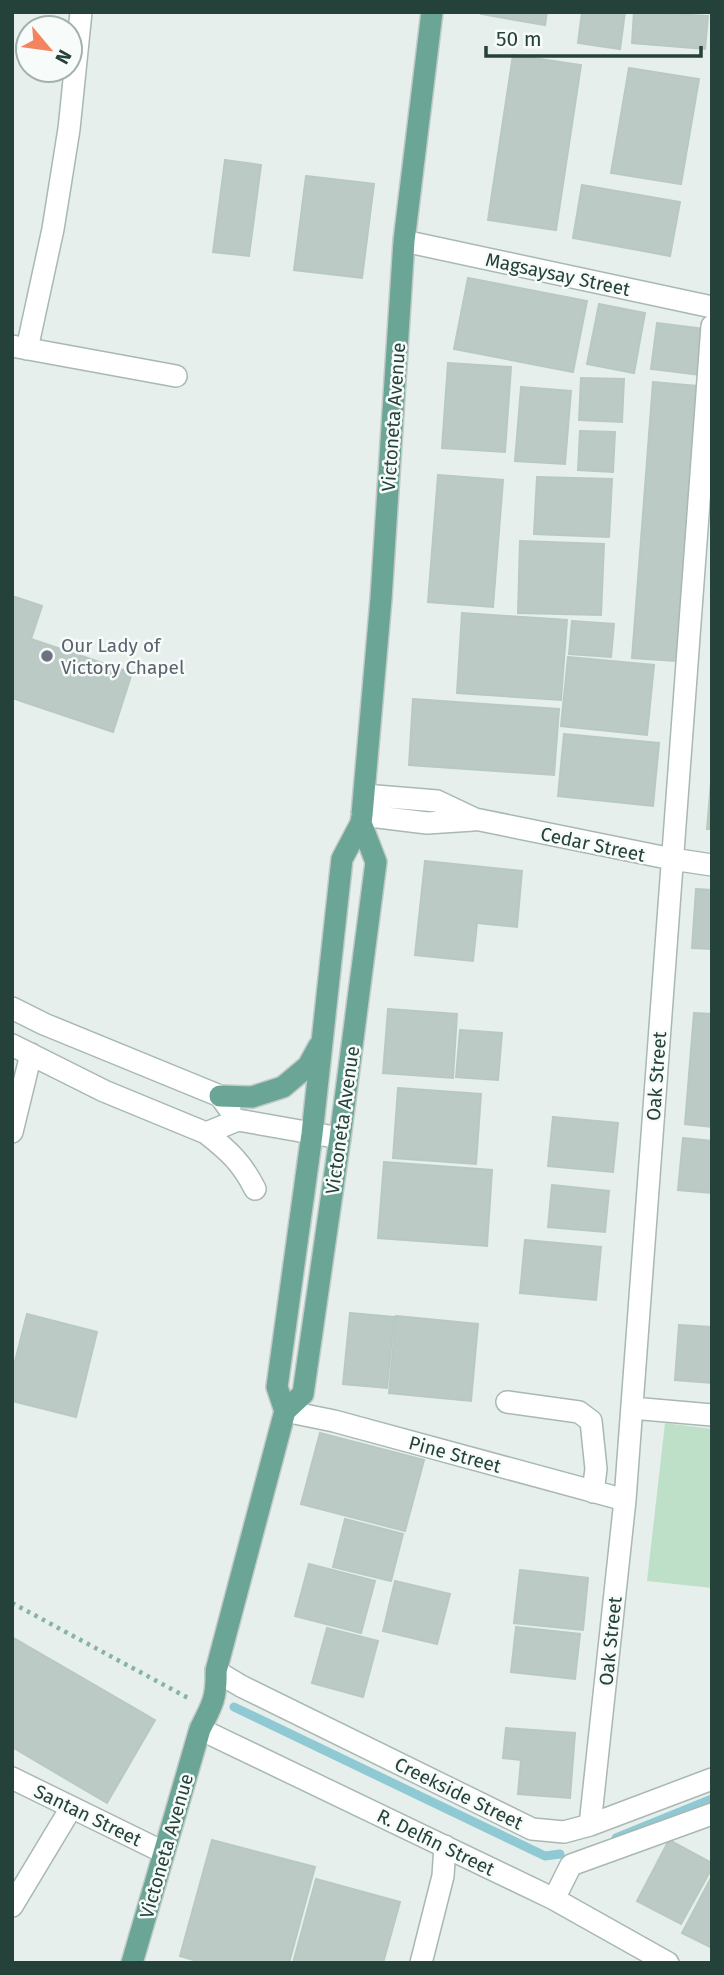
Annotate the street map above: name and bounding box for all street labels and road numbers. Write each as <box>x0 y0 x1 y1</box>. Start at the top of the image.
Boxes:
street label: Magsaysay Street <box>483 248 632 301</box>
street label: Victoneta Avenue <box>377 342 410 492</box>
street label: Cedar Street <box>539 822 647 867</box>
street label: Oak Street <box>642 1030 671 1122</box>
street label: Victoneta Avenue <box>321 1045 364 1196</box>
street label: Pine Street <box>406 1431 504 1478</box>
street label: Oak Street <box>594 1595 627 1687</box>
street label: Creekside Street <box>391 1752 527 1835</box>
street label: Victoneta Avenue <box>135 1771 198 1921</box>
street label: Santan Street <box>30 1780 145 1851</box>
street label: R. Delfin Street <box>373 1804 498 1881</box>

